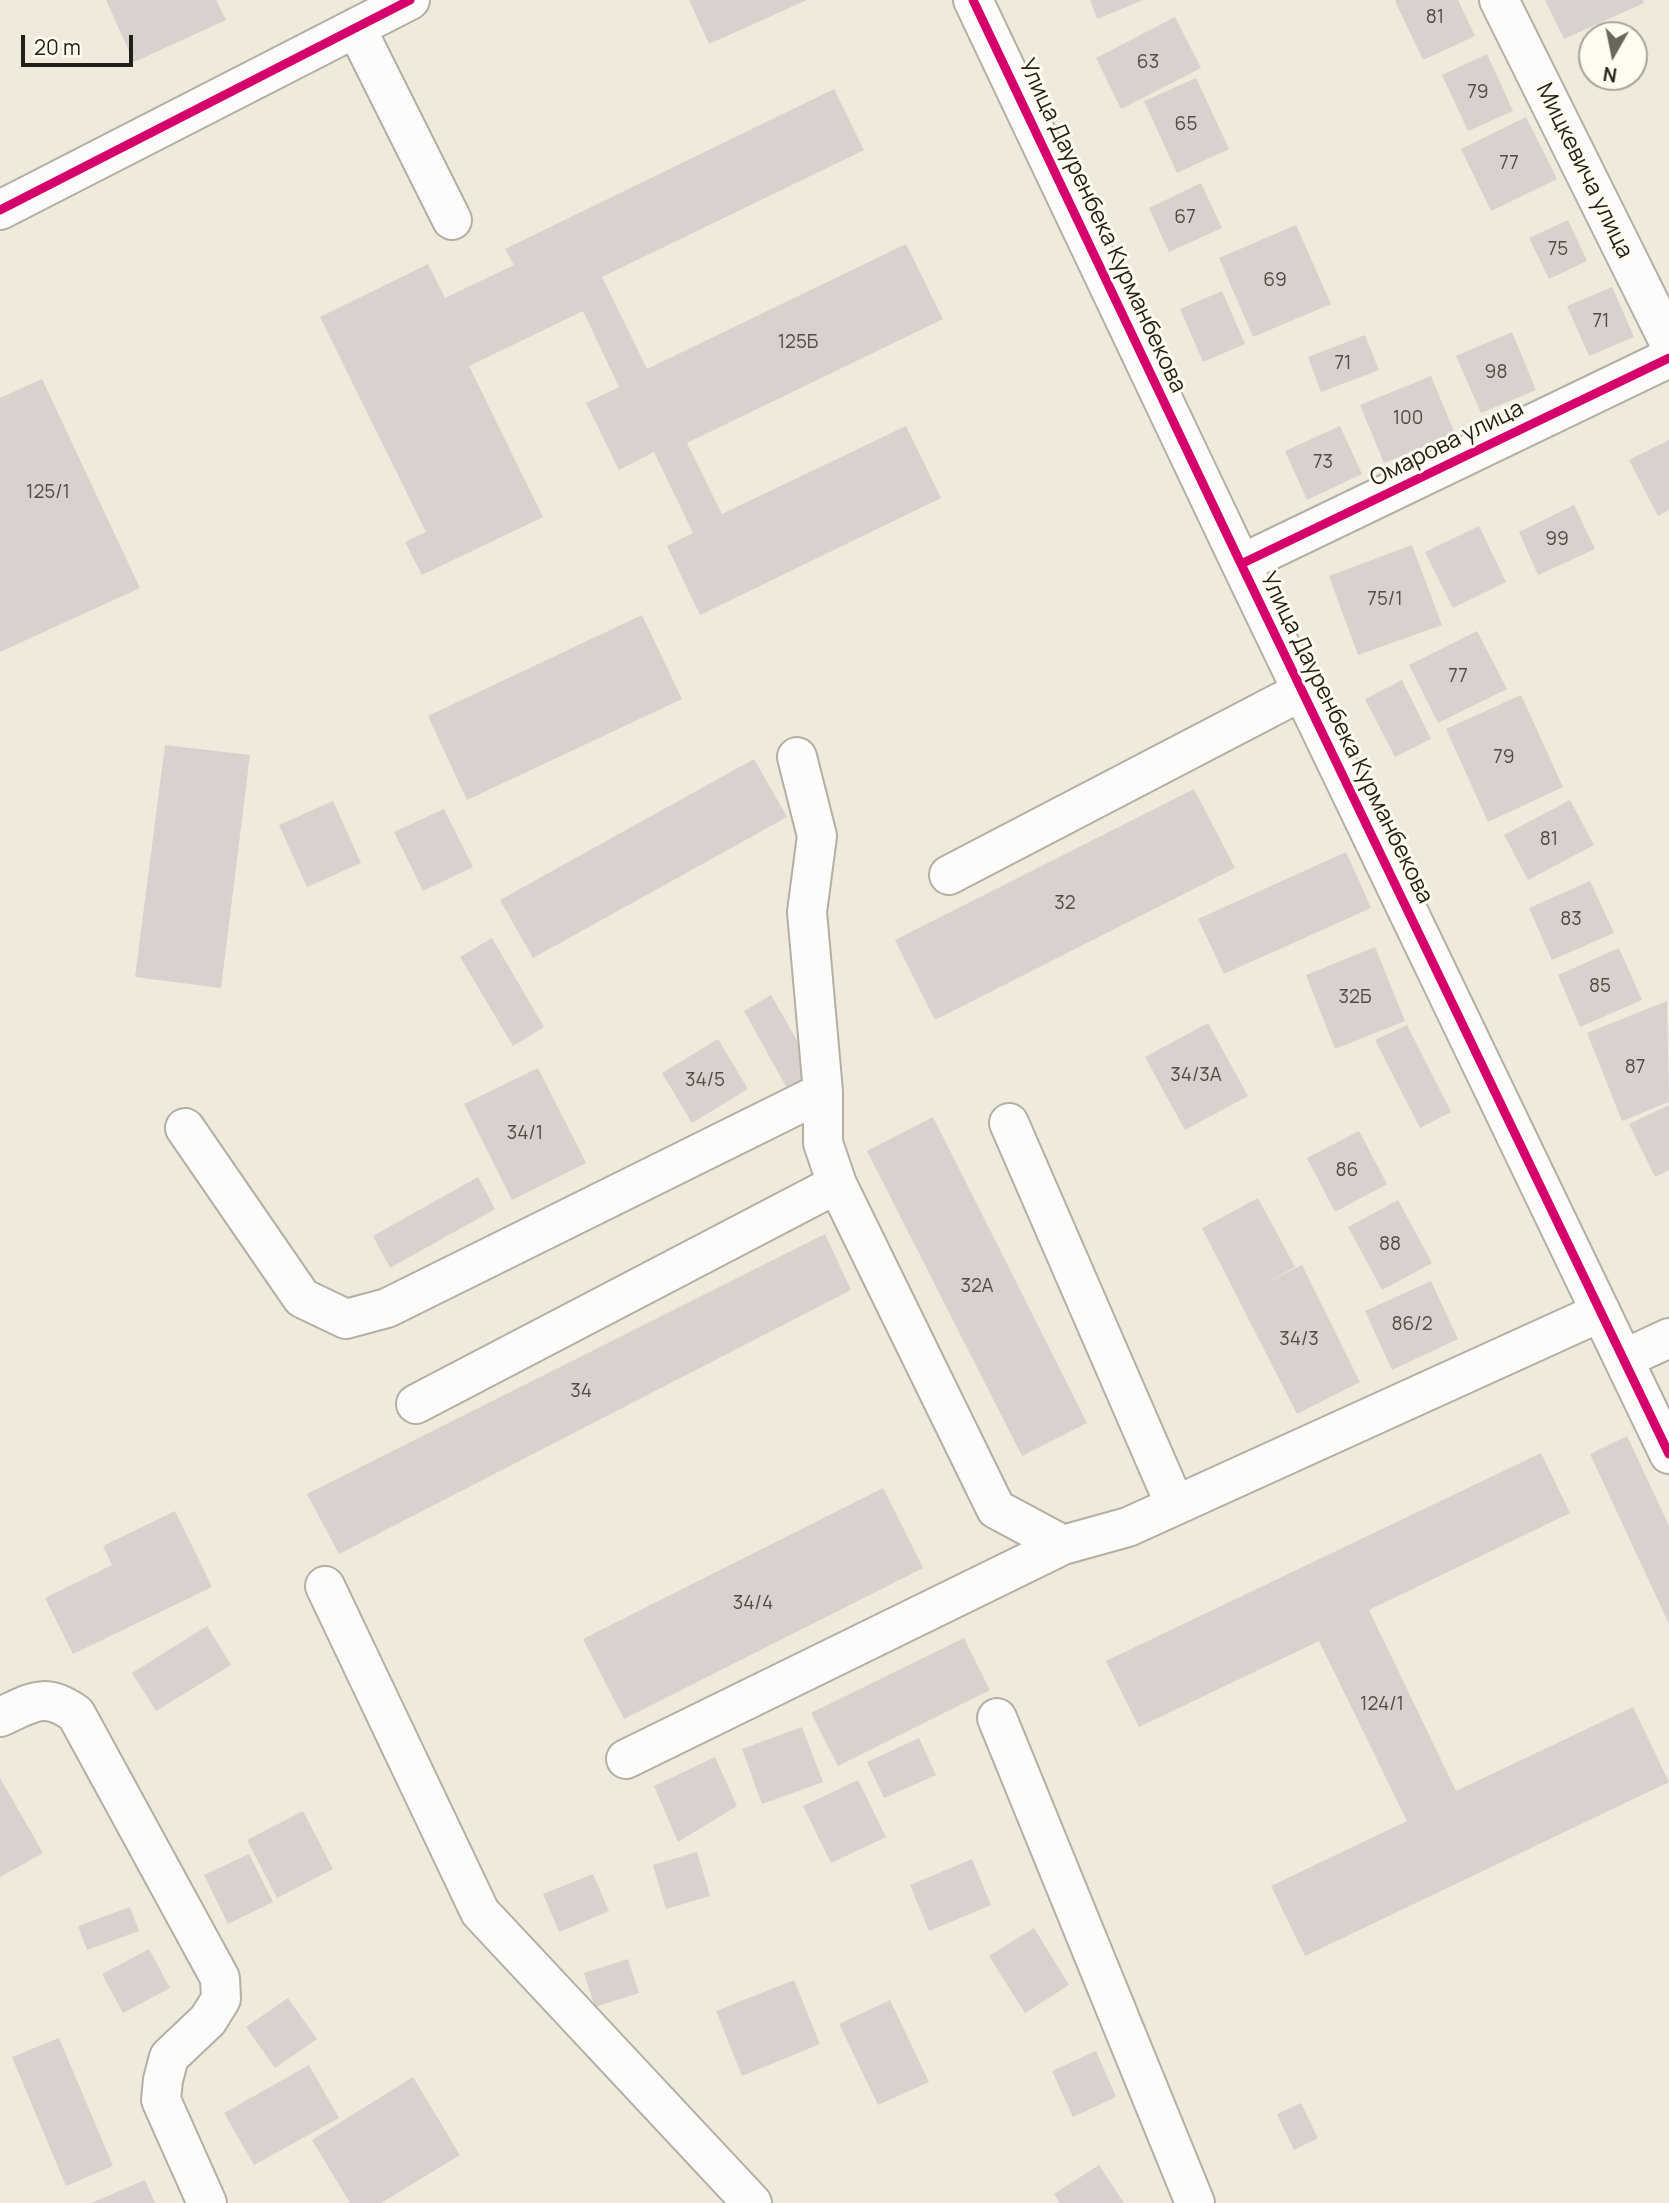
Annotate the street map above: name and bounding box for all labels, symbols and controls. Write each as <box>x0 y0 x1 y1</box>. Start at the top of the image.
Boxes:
house number: 81 <box>1426 7 1444 29</box>
scale bar <box>24 21 136 65</box>
north arrow <box>1578 21 1648 91</box>
text: 20 m <box>34 33 81 61</box>
house number: 63 <box>1137 52 1159 74</box>
street label: Улица Дауренбека Курманбекова <box>1012 55 1192 397</box>
text: N <box>1601 61 1619 89</box>
street label: Мицкевича улица <box>1530 79 1638 263</box>
house number: 79 <box>1467 82 1489 104</box>
house number: 65 <box>1175 114 1197 136</box>
house number: 77 <box>1499 153 1519 175</box>
house number: 67 <box>1174 207 1196 229</box>
house number: 75 <box>1548 239 1568 261</box>
house number: 69 <box>1263 270 1287 292</box>
house number: 71 <box>1593 311 1609 333</box>
house number: 125Б <box>778 332 818 354</box>
house number: 71 <box>1335 353 1351 375</box>
house number: 98 <box>1485 362 1507 384</box>
street label: Омарова улица <box>1366 395 1528 493</box>
house number: 100 <box>1393 408 1423 430</box>
house number: 73 <box>1313 452 1333 474</box>
house number: 125/1 <box>26 482 70 504</box>
house number: 99 <box>1545 529 1569 551</box>
street label: Улица Дауренбека Курманбекова <box>1254 568 1438 908</box>
house number: 75/1 <box>1367 589 1403 611</box>
house number: 77 <box>1448 666 1468 688</box>
house number: 79 <box>1493 747 1515 769</box>
house number: 81 <box>1540 829 1558 851</box>
house number: 32 <box>1054 893 1076 915</box>
house number: 83 <box>1560 909 1582 931</box>
house number: 85 <box>1589 976 1611 998</box>
house number: 32Б <box>1339 987 1371 1009</box>
house number: 87 <box>1625 1057 1645 1079</box>
house number: 34/3А <box>1170 1065 1222 1087</box>
house number: 34/5 <box>685 1070 725 1092</box>
house number: 34/1 <box>507 1123 543 1145</box>
house number: 86 <box>1336 1160 1358 1182</box>
house number: 88 <box>1379 1234 1401 1256</box>
house number: 32А <box>961 1276 993 1298</box>
house number: 86/2 <box>1391 1314 1433 1336</box>
house number: 34/3 <box>1279 1329 1319 1351</box>
house number: 34 <box>570 1381 592 1403</box>
house number: 34/4 <box>733 1593 773 1615</box>
house number: 124/1 <box>1360 1694 1404 1716</box>

